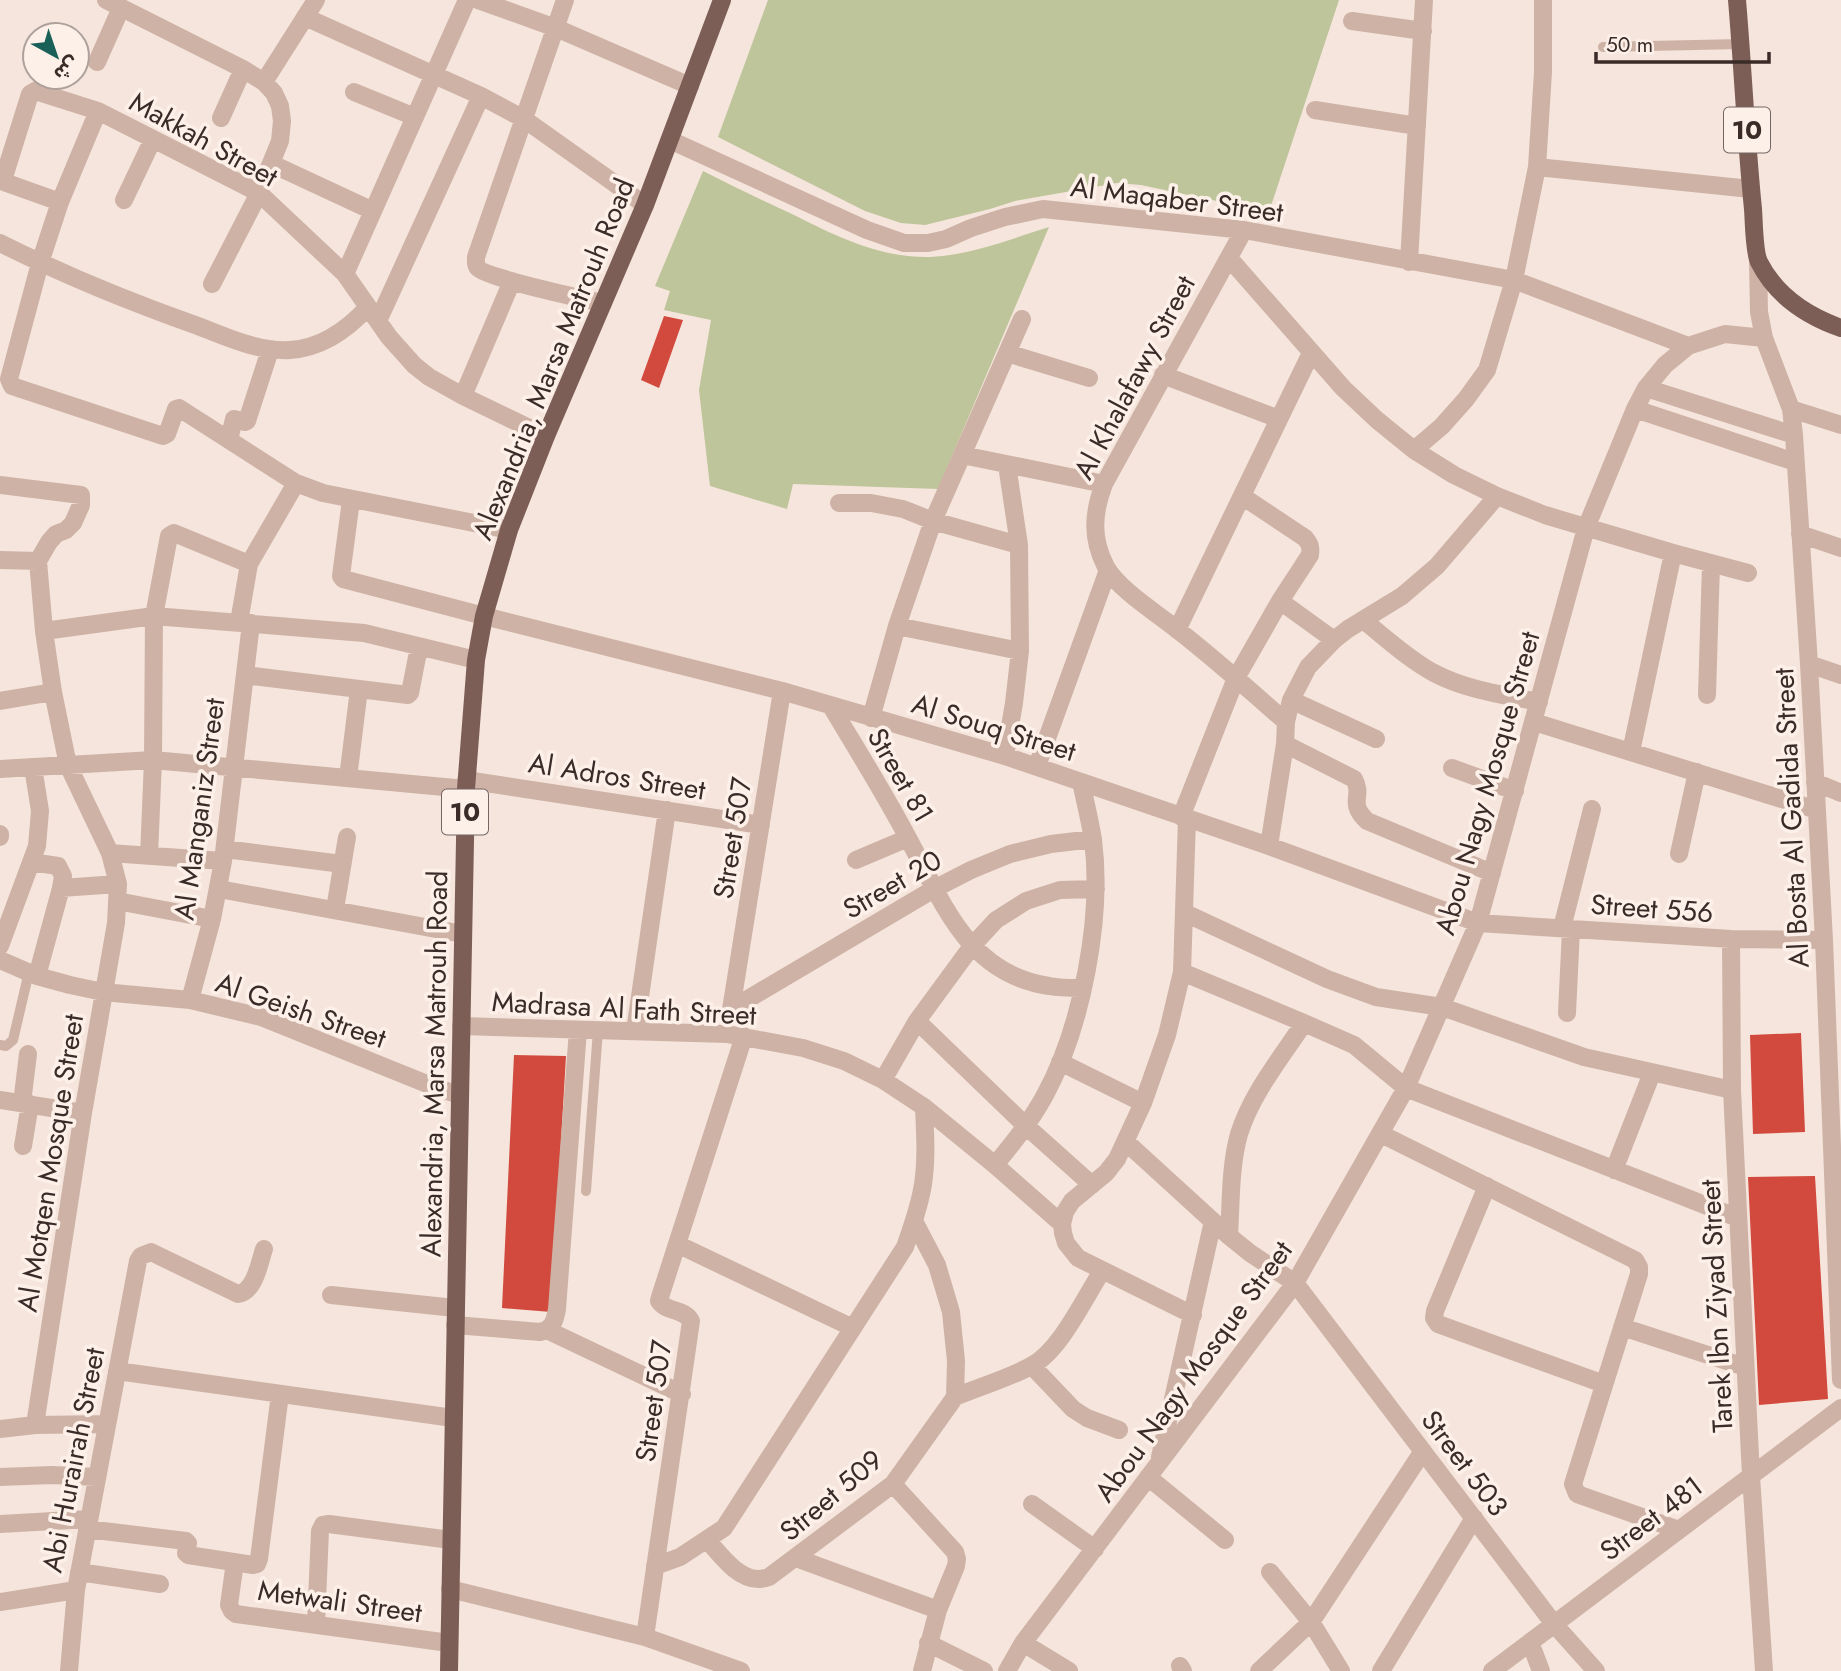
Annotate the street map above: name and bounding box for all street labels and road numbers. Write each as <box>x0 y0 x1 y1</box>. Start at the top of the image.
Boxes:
street label: Makkah Street <box>122 82 286 197</box>
road number: 10 <box>1724 108 1770 153</box>
street label: Al Maqaber Street <box>1068 166 1286 233</box>
street label: Alexandria, Marsa Matrouh Road <box>462 172 645 546</box>
street label: Al Khalafawy Street <box>1063 268 1206 487</box>
street label: Abou Nagy Mosque Street <box>1424 626 1551 940</box>
street label: Al Bosta Al Gadida Street <box>1763 667 1820 969</box>
street label: Al Souq Street <box>907 683 1081 772</box>
street label: Al Manganiz Street <box>164 695 235 923</box>
street label: Street 81 <box>857 720 944 830</box>
street label: Al Adros Street <box>525 742 709 811</box>
street label: Street 507 <box>703 774 762 902</box>
road number: 10 <box>442 790 488 834</box>
street label: Street 20 <box>835 840 949 929</box>
street label: Alexandria, Marsa Matrouh Road <box>411 870 458 1258</box>
street label: Street 556 <box>1589 884 1715 933</box>
street label: Al Geish Street <box>210 962 392 1059</box>
street label: Madrasa Al Fath Street <box>491 981 758 1036</box>
street label: Al Motqen Mosque Street <box>7 1011 94 1315</box>
street label: Tarek Ibn Ziyad Street <box>1689 1178 1744 1434</box>
street label: Abou Nagy Mosque Street <box>1084 1232 1302 1510</box>
street label: Street 507 <box>625 1337 682 1465</box>
street label: Abi Hurairah Street <box>32 1344 115 1576</box>
street label: Street 503 <box>1411 1402 1518 1525</box>
street label: Street 509 <box>771 1440 892 1551</box>
street label: Street 481 <box>1591 1466 1711 1571</box>
street label: Metwali Street <box>255 1570 425 1633</box>

